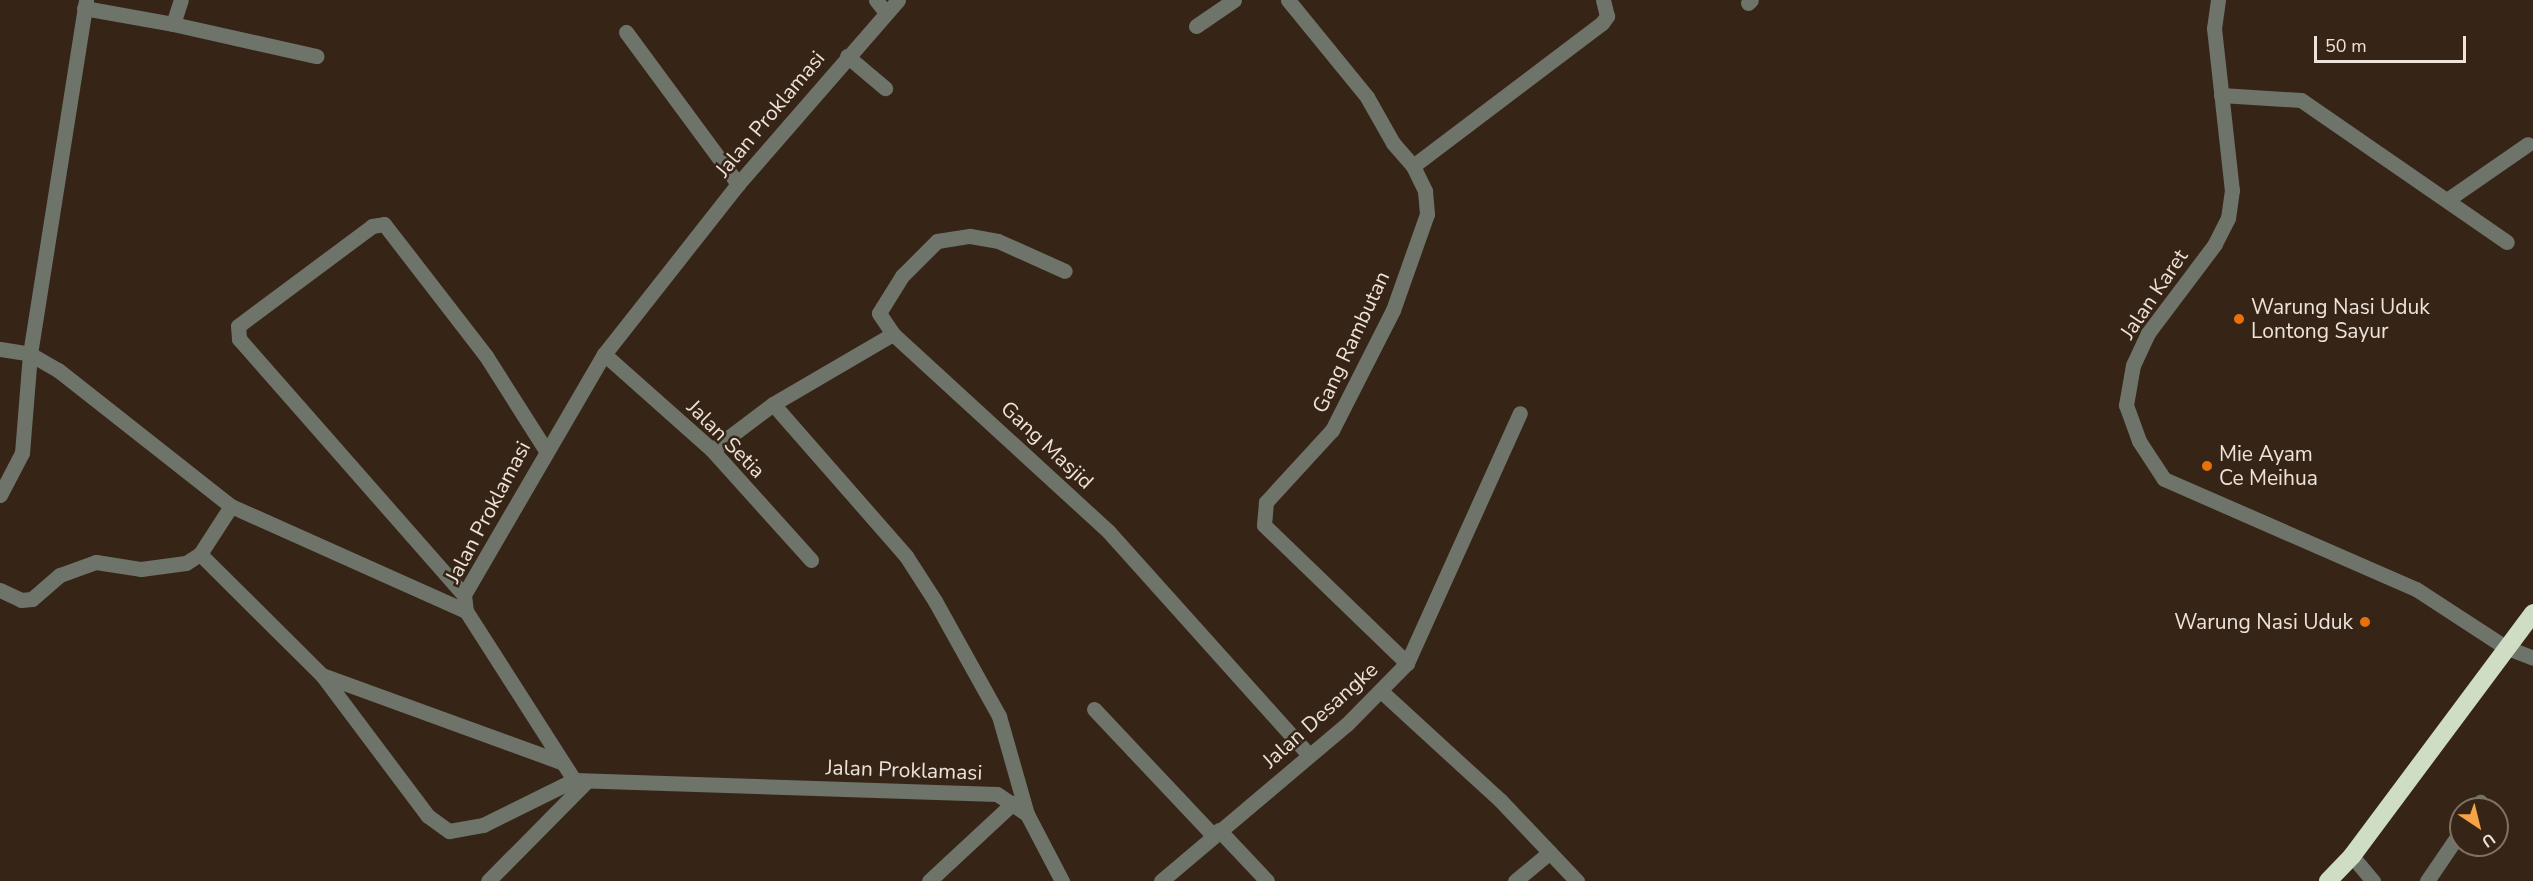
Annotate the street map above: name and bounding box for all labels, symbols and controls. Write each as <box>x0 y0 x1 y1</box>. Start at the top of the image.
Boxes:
scale bar <box>2317 24 2468 62</box>
text: 50 m <box>2325 34 2367 58</box>
street label: Jalan Proklamasi <box>710 46 830 182</box>
street label: Jalan Karet <box>2115 244 2193 344</box>
street label: Gang Rambutan <box>1307 267 1395 417</box>
place label: Warung Nasi Uduk Lontong Sayur <box>2251 294 2430 344</box>
marker: Warung Nasi Uduk Lontong Sayur <box>2232 312 2246 326</box>
street label: Jalan Setia <box>682 395 770 483</box>
street label: Gang Masjid <box>996 396 1098 494</box>
street label: Jalan Proklamasi <box>440 437 536 587</box>
place label: Mie Ayam Ce Meihua <box>2219 441 2318 491</box>
marker: Mie Ayam Ce Meihua <box>2200 459 2214 473</box>
place label: Warung Nasi Uduk <box>2174 609 2353 635</box>
marker: Warung Nasi Uduk <box>2358 615 2372 629</box>
street label: Jalan Desangke <box>1257 657 1383 773</box>
street label: Jalan Proklamasi <box>825 755 983 785</box>
north arrow <box>2449 797 2509 857</box>
text: U <box>2477 828 2499 853</box>

